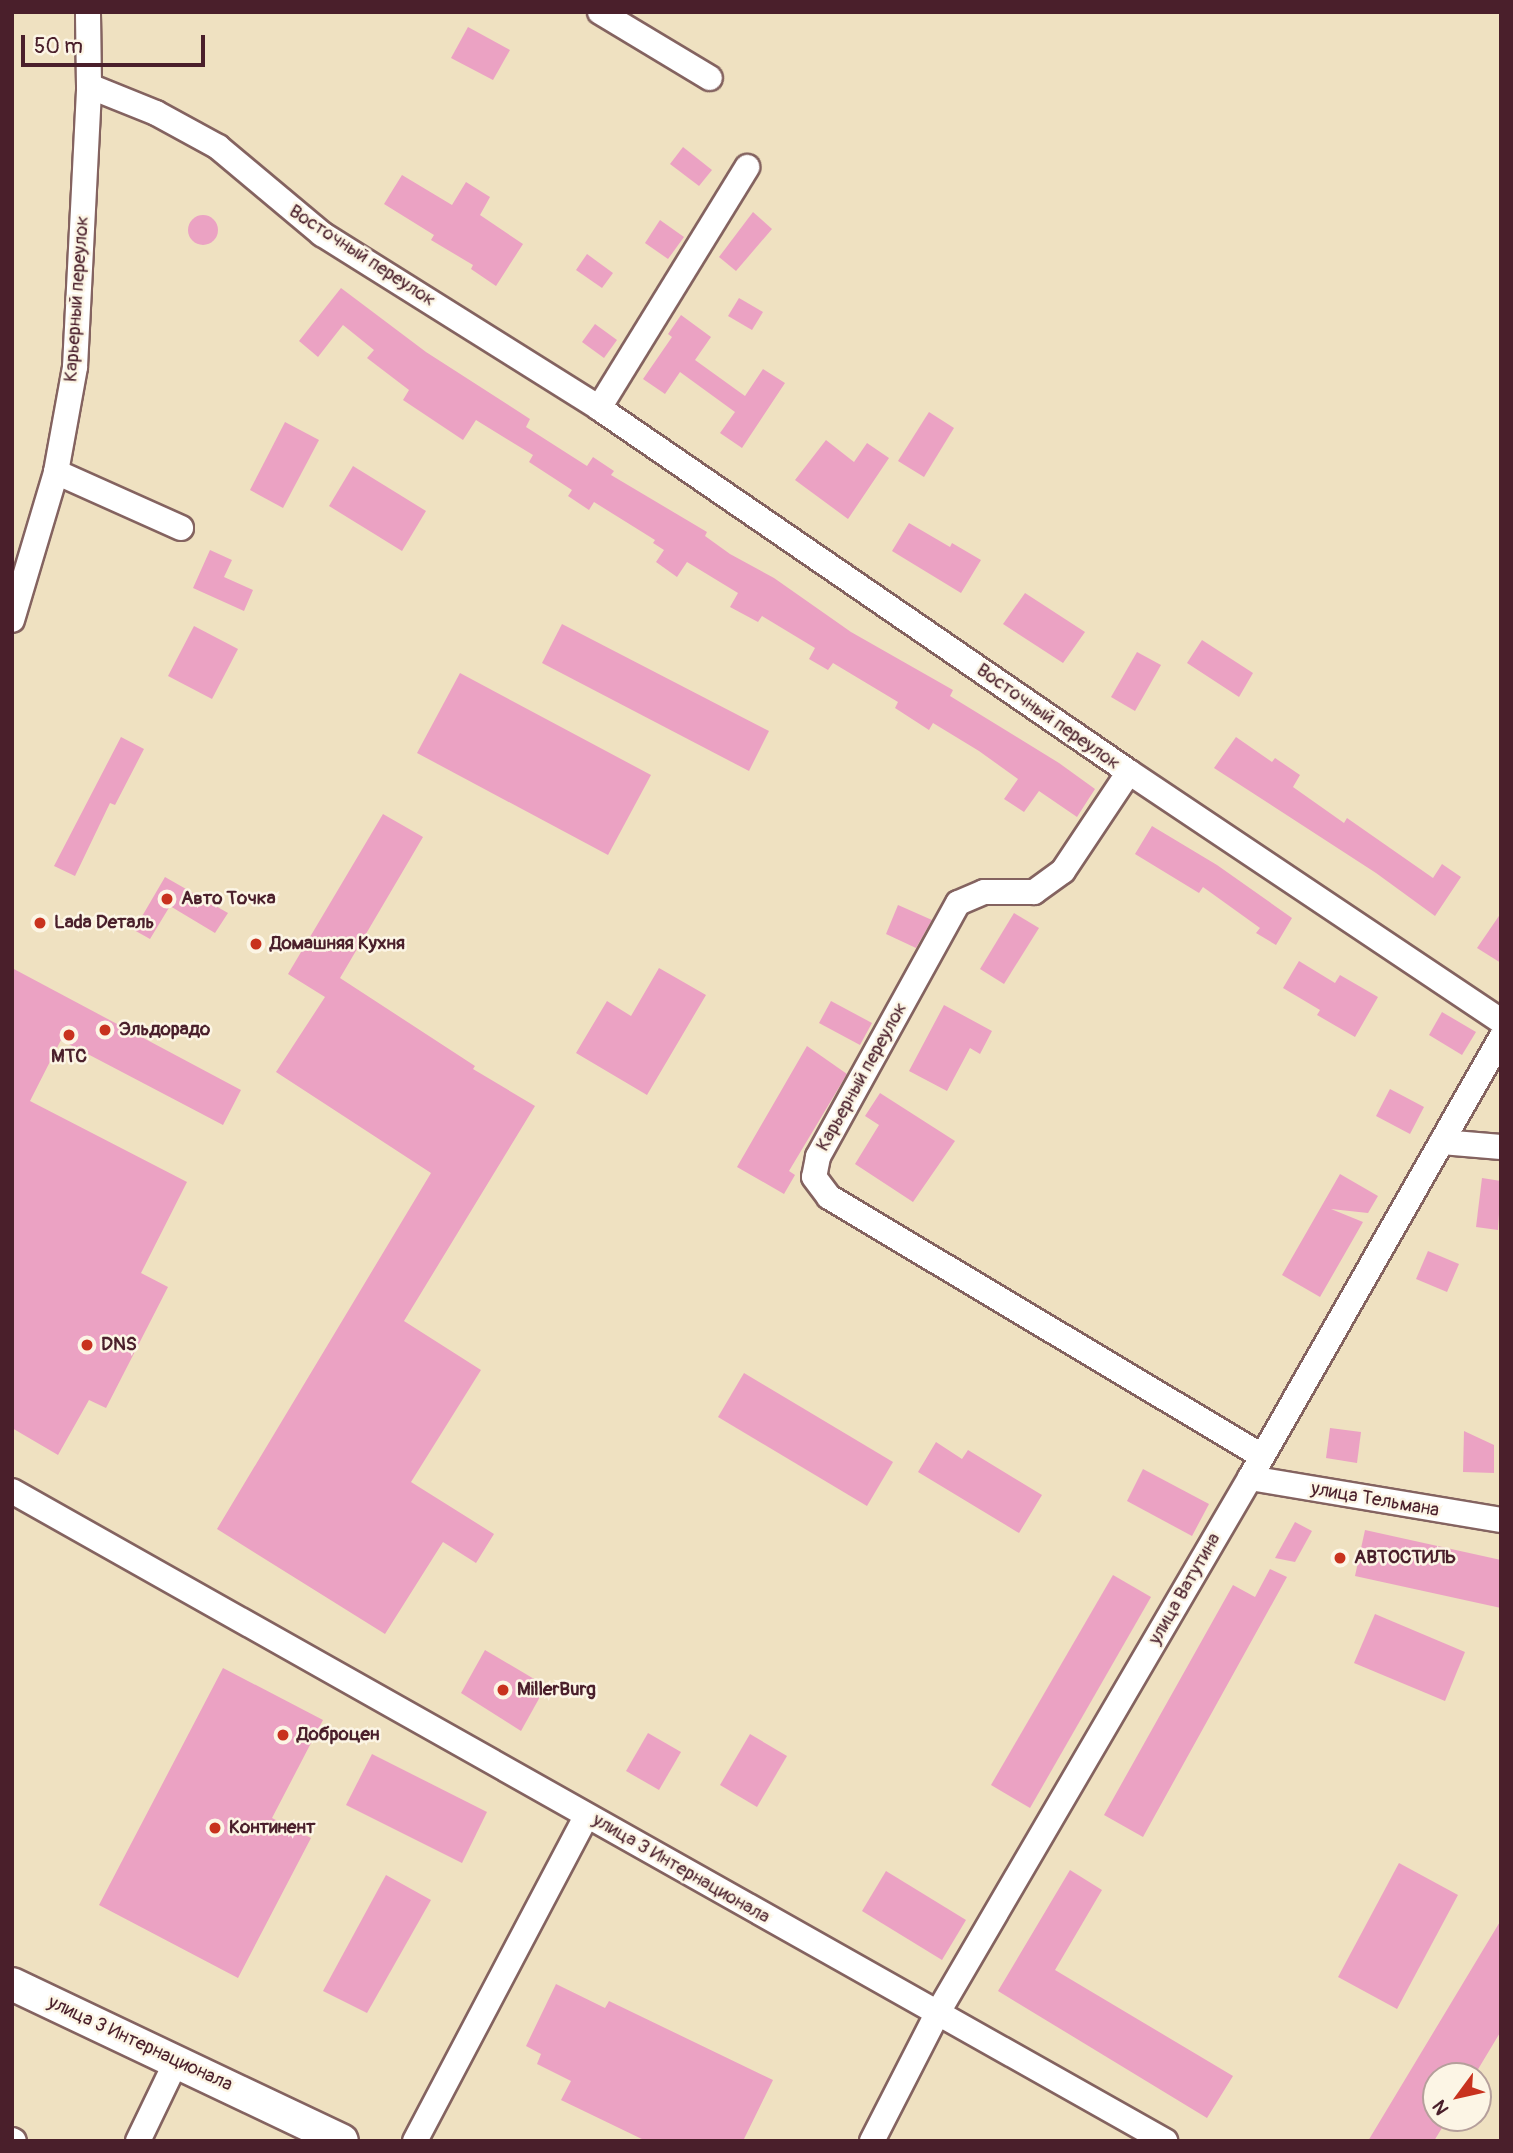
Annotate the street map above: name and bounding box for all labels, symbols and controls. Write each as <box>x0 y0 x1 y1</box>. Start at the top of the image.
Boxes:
scale bar <box>24 21 208 65</box>
text: 50 m <box>34 33 83 60</box>
street label: Восточный переулок <box>285 200 439 312</box>
street label: Карьерный переулок <box>60 215 94 383</box>
street label: Восточный переулок <box>972 659 1124 775</box>
place label: Авто Точка <box>181 888 276 910</box>
marker: Авто Точка <box>159 891 175 907</box>
place label: Lada Dеталь <box>54 912 154 934</box>
marker: Lada Dеталь <box>32 915 48 931</box>
place label: Домашняя Кухня <box>270 933 405 955</box>
marker: Домашняя Кухня <box>248 936 264 952</box>
street label: Карьерный переулок <box>812 999 912 1155</box>
place label: Эльдорадо <box>119 1019 210 1041</box>
marker: Эльдорадо <box>97 1022 113 1038</box>
marker: МТС <box>61 1027 77 1043</box>
place label: МТС <box>51 1046 87 1068</box>
place label: DNS <box>101 1334 137 1356</box>
marker: DNS <box>79 1337 95 1353</box>
street label: улица Тельмана <box>1309 1478 1441 1522</box>
street label: улица Ватутина <box>1144 1529 1226 1649</box>
place label: АВТОСТИЛЬ <box>1354 1547 1456 1569</box>
marker: АВТОСТИЛЬ <box>1332 1550 1348 1566</box>
place label: MillerBurg <box>517 1679 596 1701</box>
marker: MillerBurg <box>495 1682 511 1698</box>
place label: Доброцен <box>297 1724 379 1746</box>
marker: Доброцен <box>275 1727 291 1743</box>
street label: улица 3 Интернационала <box>588 1809 774 1929</box>
place label: Континент <box>229 1817 315 1839</box>
marker: Континент <box>207 1820 223 1836</box>
street label: улица 3 Интернационала <box>44 1991 236 2097</box>
north arrow <box>1422 2062 1492 2132</box>
text: N <box>1428 2095 1455 2119</box>

